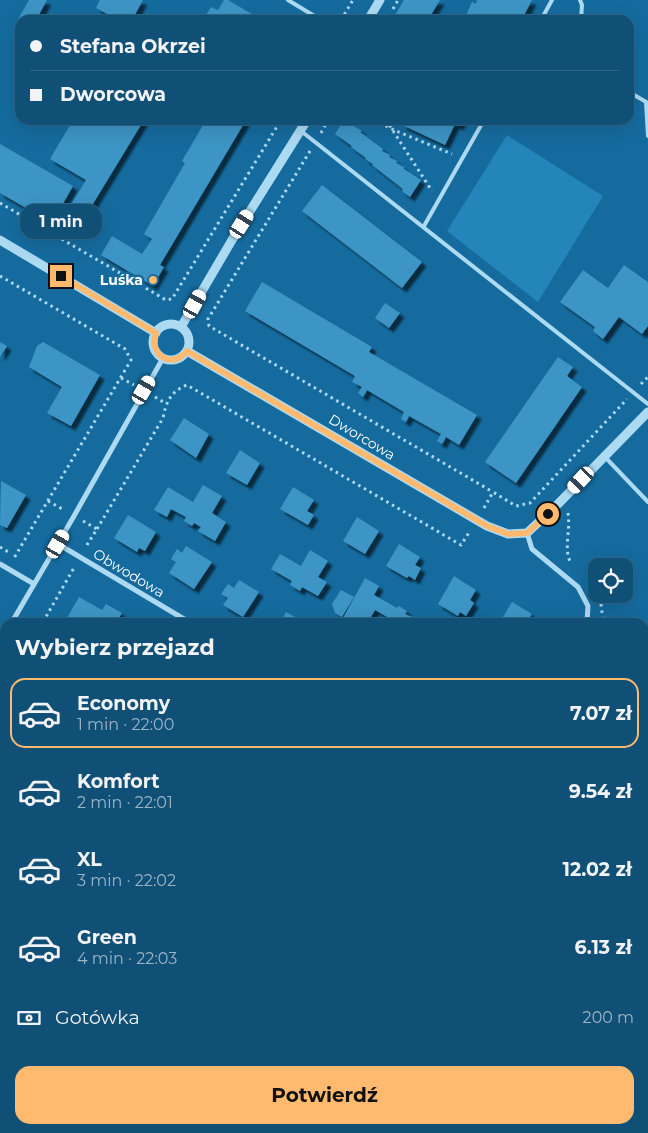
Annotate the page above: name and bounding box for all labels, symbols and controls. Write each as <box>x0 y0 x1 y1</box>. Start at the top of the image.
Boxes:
text: Stefana Okrzei <box>60 35 206 58</box>
text: Dworcowa <box>60 83 166 106</box>
callout: 1 min <box>20 204 102 238</box>
car <box>227 207 256 241</box>
text: 1 min <box>39 212 83 231</box>
route end <box>50 265 72 287</box>
place label: Luśka <box>100 271 143 289</box>
marker: Luśka <box>147 274 159 286</box>
car <box>181 287 208 321</box>
car <box>130 373 157 407</box>
street label: Dworcowa <box>325 410 399 464</box>
car <box>565 464 596 496</box>
route start <box>537 503 559 525</box>
car <box>44 527 71 561</box>
street label: Obwodowa <box>90 545 168 601</box>
map controls <box>588 558 633 603</box>
button: locate <box>588 558 633 603</box>
text: Wybierz przejazd <box>15 634 215 661</box>
icon: car <box>17 691 62 736</box>
text: Economy <box>77 692 170 715</box>
text: 7.07 zł <box>570 702 632 725</box>
text: 1 min · 22:00 <box>77 715 174 734</box>
icon: car <box>17 769 62 814</box>
text: Komfort <box>77 770 159 793</box>
text: 9.54 zł <box>569 780 632 803</box>
text: 2 min · 22:01 <box>77 793 173 812</box>
icon: car <box>17 847 62 892</box>
text: XL <box>77 848 102 871</box>
text: 12.02 zł <box>562 858 632 881</box>
text: 3 min · 22:02 <box>77 871 176 890</box>
icon: car <box>17 925 62 970</box>
text: Green <box>77 926 137 949</box>
text: 6.13 zł <box>574 936 632 959</box>
text: 4 min · 22:03 <box>77 949 177 968</box>
icon: cash <box>15 1004 43 1032</box>
text: Gotówka <box>55 1006 140 1029</box>
text: 200 m <box>583 1008 634 1027</box>
button: Potwierdź <box>15 1066 634 1124</box>

